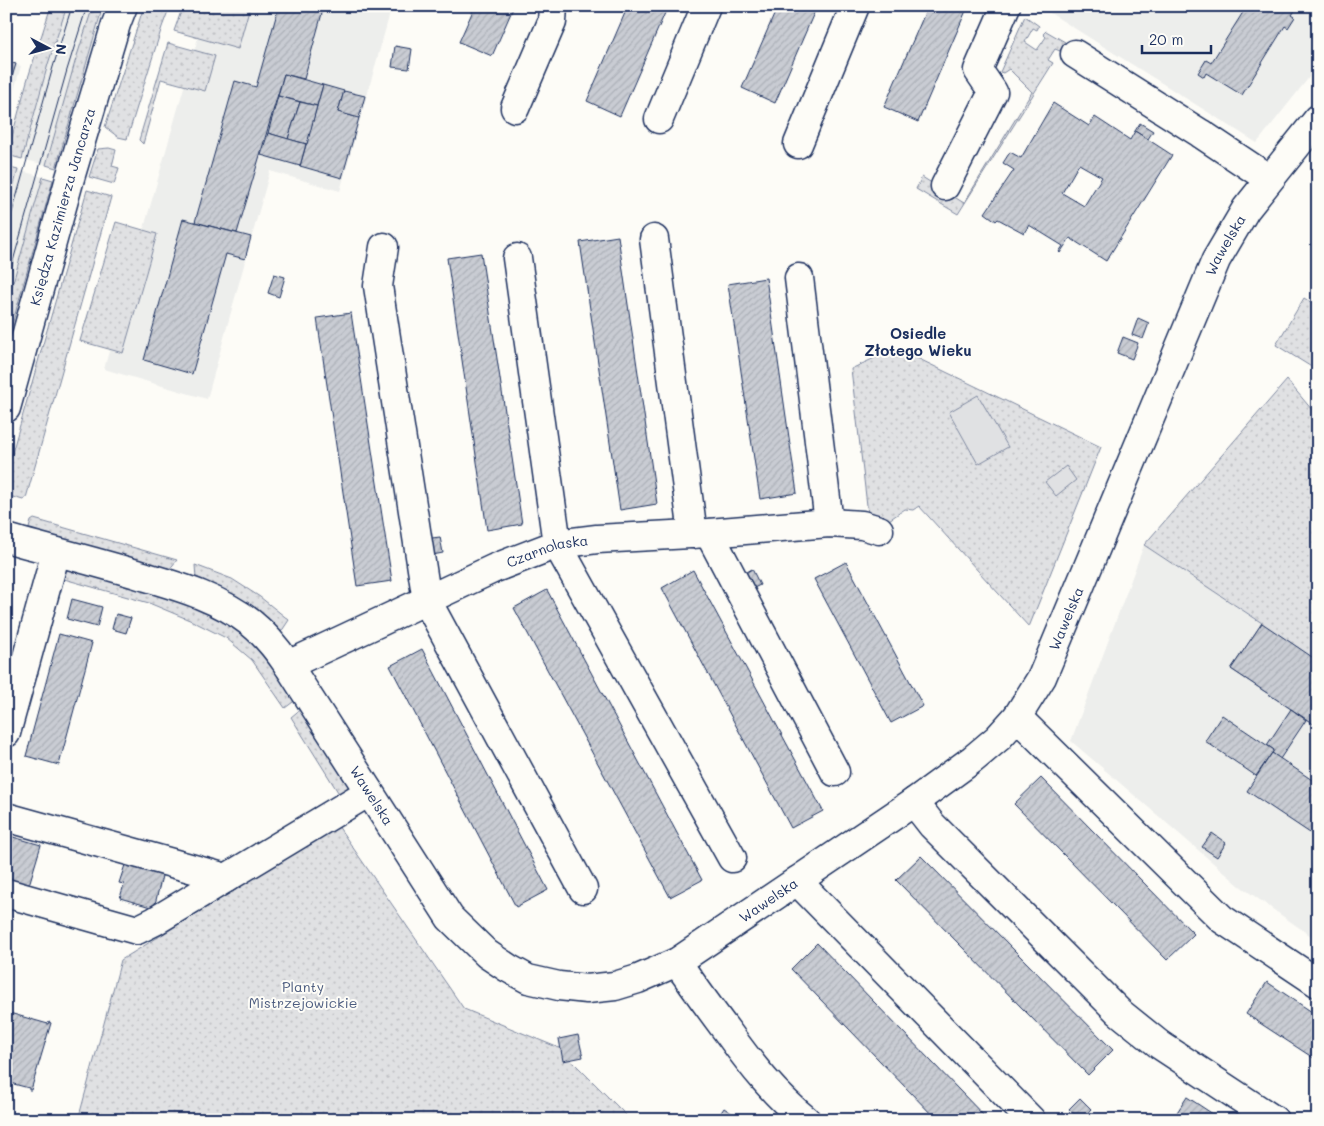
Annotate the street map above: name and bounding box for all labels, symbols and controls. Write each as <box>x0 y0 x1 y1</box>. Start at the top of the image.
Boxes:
north arrow <box>22 22 72 72</box>
scale bar <box>1142 22 1210 54</box>
text: 20 m <box>1149 29 1183 49</box>
text: N <box>51 43 71 56</box>
street label: Księdza Kazimierza Jancarza <box>25 106 99 308</box>
street label: Wawelska <box>1201 211 1250 278</box>
district label: Osiedle Złotego Wieku <box>864 323 972 360</box>
street label: Czarnolaska <box>503 530 589 572</box>
street label: Wawelska <box>1044 584 1088 653</box>
street label: Wawelska <box>346 762 398 829</box>
street label: Wawelska <box>735 873 801 926</box>
park label: Planty Mistrzejowickie <box>249 977 357 1012</box>

